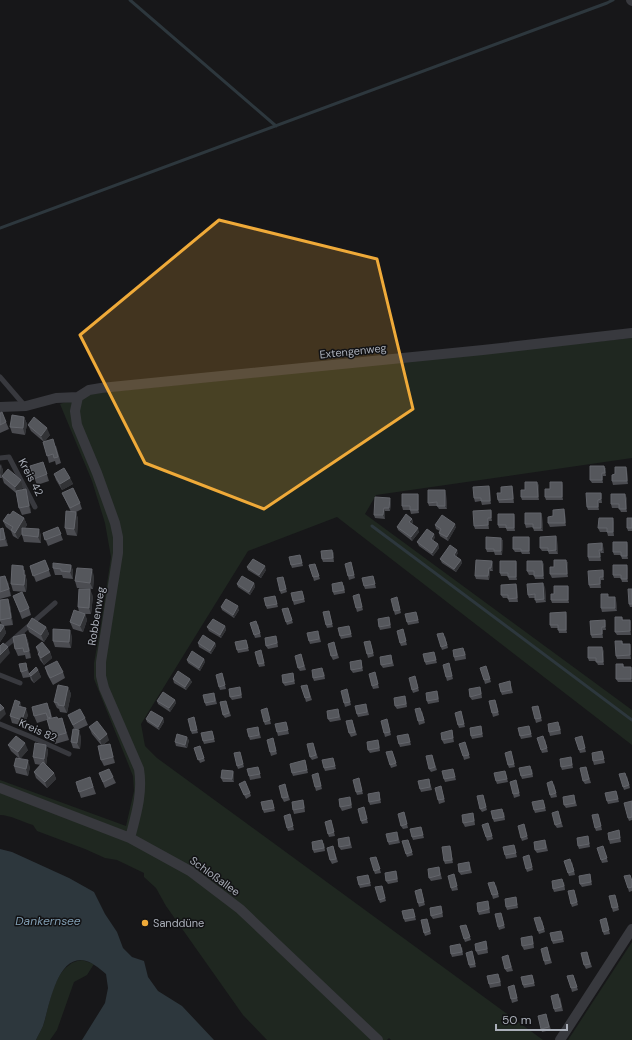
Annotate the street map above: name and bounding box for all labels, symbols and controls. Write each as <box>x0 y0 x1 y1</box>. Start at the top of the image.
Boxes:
street label: Extengenweg <box>319 341 387 361</box>
street label: Kreis 42 <box>15 456 47 498</box>
street label: Robbenweg <box>84 585 108 647</box>
street label: Kreis 82 <box>17 715 59 745</box>
street label: Schloßallee <box>187 853 243 899</box>
water label: Dankernsee <box>15 913 81 929</box>
place label: Sanddüne <box>153 916 204 930</box>
marker: Sanddüne <box>140 918 150 928</box>
scale bar <box>496 1006 567 1032</box>
text: 50 m <box>502 1012 531 1028</box>

